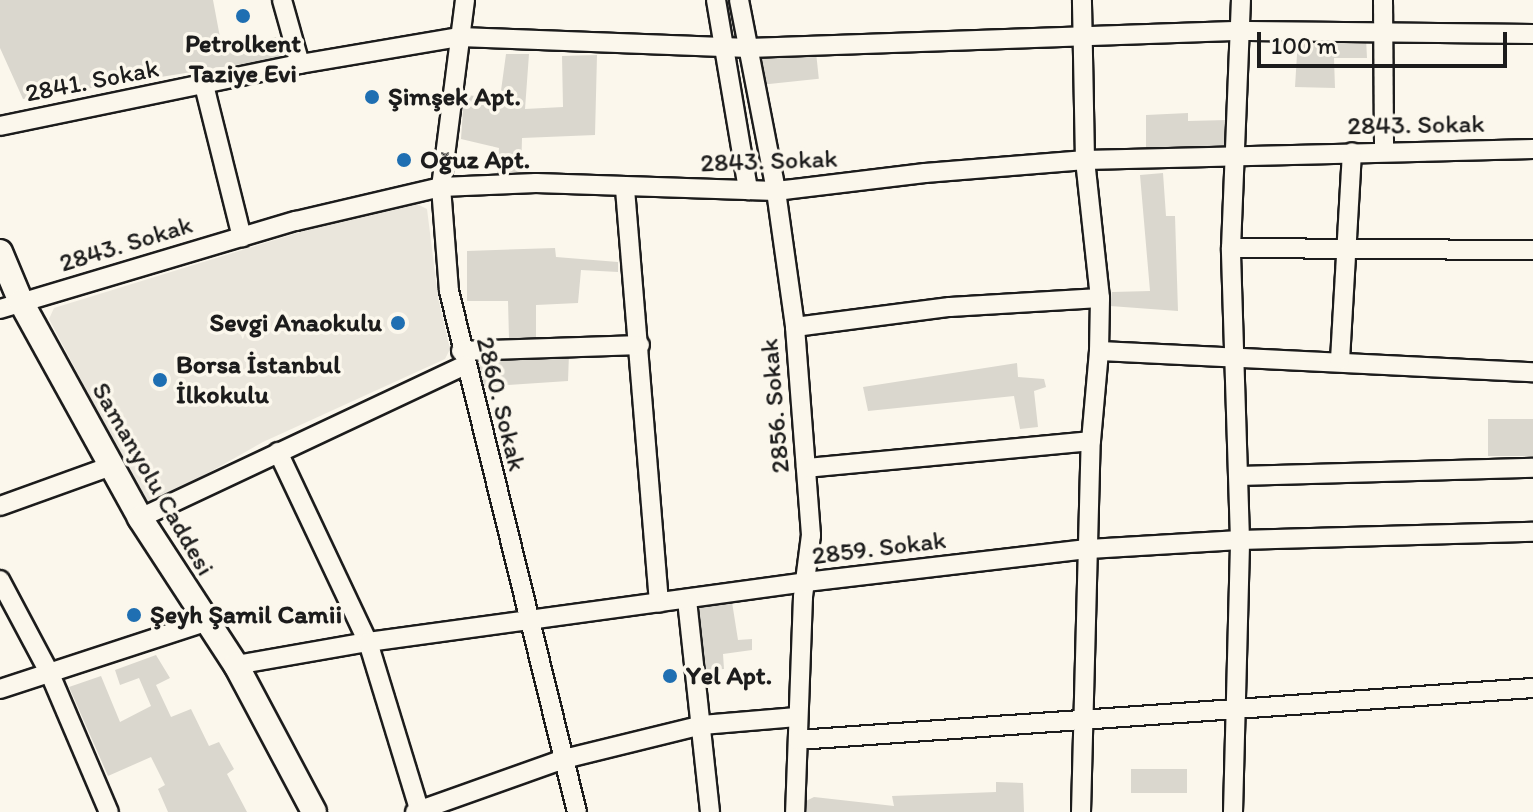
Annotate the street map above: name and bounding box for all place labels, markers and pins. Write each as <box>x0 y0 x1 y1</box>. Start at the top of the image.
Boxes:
marker: Petrolkent Taziye Evi <box>234 7 252 25</box>
place label: Petrolkent Taziye Evi <box>185 28 301 90</box>
place label: Şimşek Apt. <box>388 81 521 113</box>
marker: Şimşek Apt. <box>363 88 381 106</box>
place label: Oğuz Apt. <box>420 144 531 176</box>
marker: Oğuz Apt. <box>395 151 413 169</box>
place label: Sevgi Anaokulu <box>210 307 382 339</box>
marker: Sevgi Anaokulu <box>389 314 407 332</box>
place label: Borsa İstanbul İlkokulu <box>176 349 341 410</box>
marker: Borsa İstanbul İlkokulu <box>151 371 169 389</box>
place label: Şeyh Şamil Camii <box>150 599 344 631</box>
marker: Şeyh Şamil Camii <box>125 606 143 624</box>
place label: Yel Apt. <box>686 660 773 692</box>
marker: Yel Apt. <box>661 667 679 685</box>

